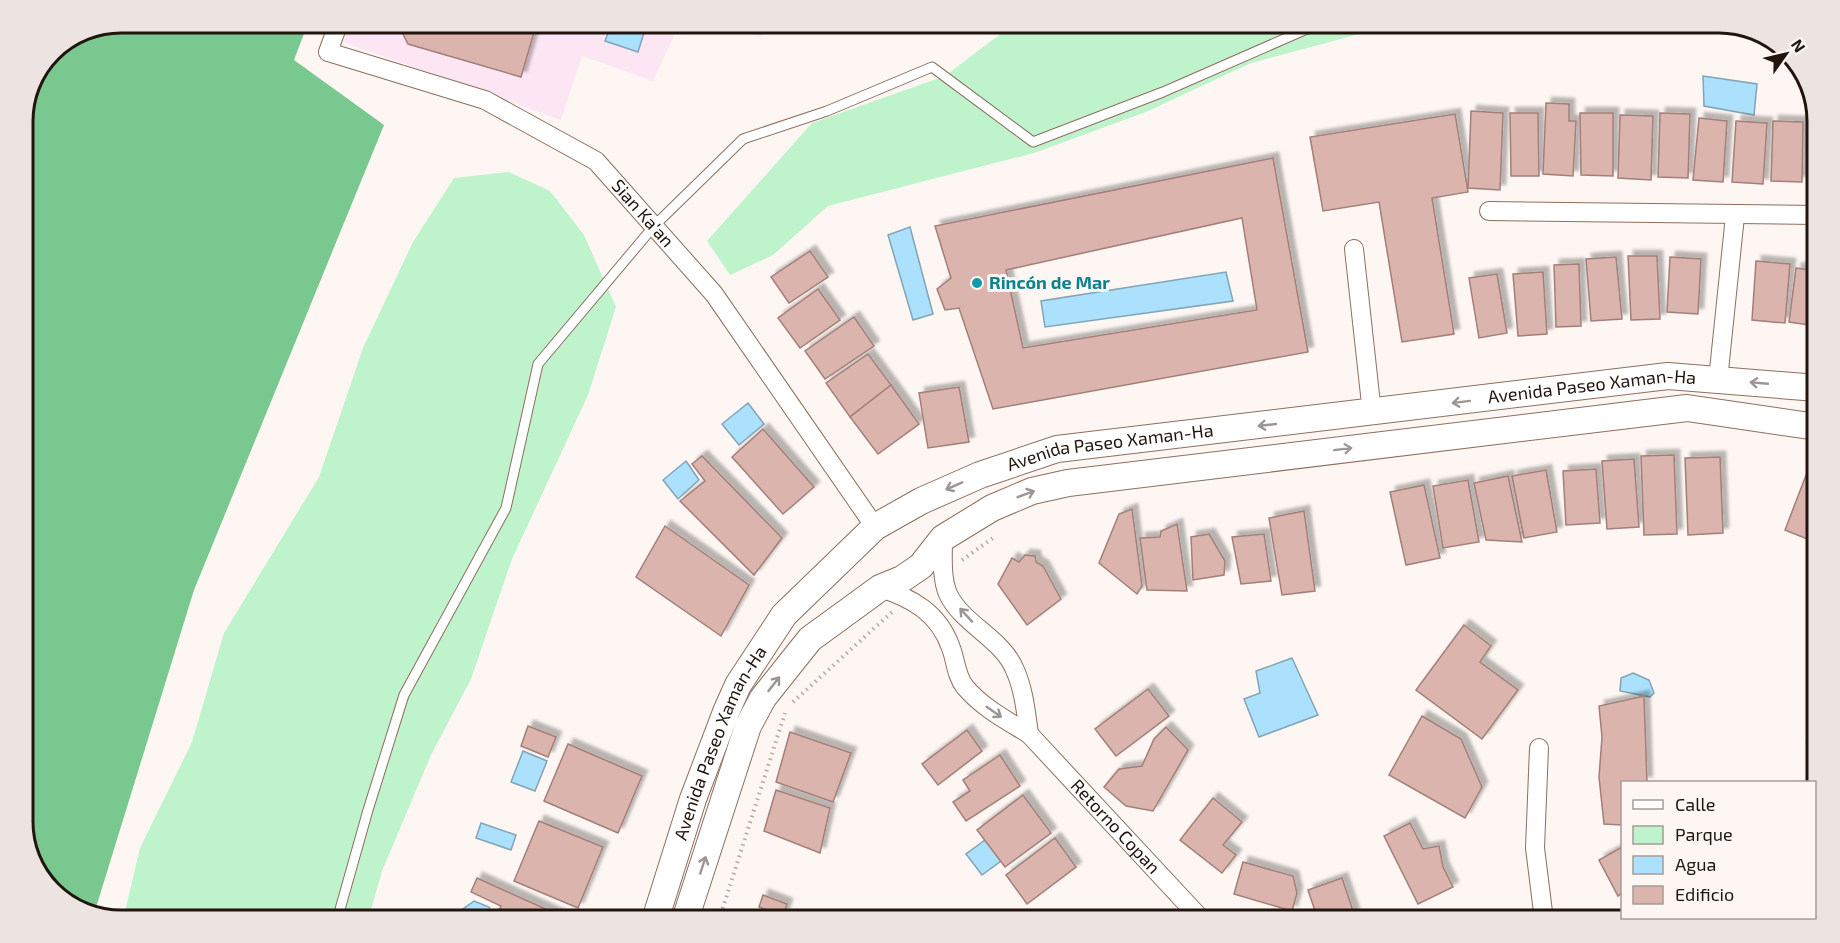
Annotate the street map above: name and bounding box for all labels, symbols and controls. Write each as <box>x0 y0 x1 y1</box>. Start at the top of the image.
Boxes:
north arrow <box>1756 24 1816 84</box>
text: N <box>1788 35 1810 55</box>
street label: Sian Ka'an <box>607 174 679 251</box>
place label: Rincón de Mar <box>989 271 1110 293</box>
marker: Rincón de Mar <box>970 276 984 290</box>
street label: Avenida Paseo Xaman-Ha <box>1486 364 1697 407</box>
one-way arrow <box>1750 377 1770 388</box>
one-way arrow <box>1452 397 1471 408</box>
street label: Avenida Paseo Xaman-Ha <box>1004 418 1215 475</box>
one-way arrow <box>1258 420 1278 431</box>
one-way arrow <box>1333 444 1352 455</box>
one-way arrow <box>946 481 964 493</box>
one-way arrow <box>1016 488 1034 499</box>
one-way arrow <box>958 607 973 622</box>
street label: Avenida Paseo Xaman-Ha <box>669 641 771 843</box>
one-way arrow <box>767 677 780 693</box>
one-way arrow <box>986 706 1002 719</box>
street label: Retorno Copan <box>1067 774 1165 878</box>
legend <box>1621 781 1816 919</box>
text: Calle <box>1675 793 1716 815</box>
text: Parque <box>1675 823 1733 845</box>
text: Agua <box>1675 853 1716 875</box>
one-way arrow <box>698 856 709 875</box>
text: Edificio <box>1675 883 1734 905</box>

